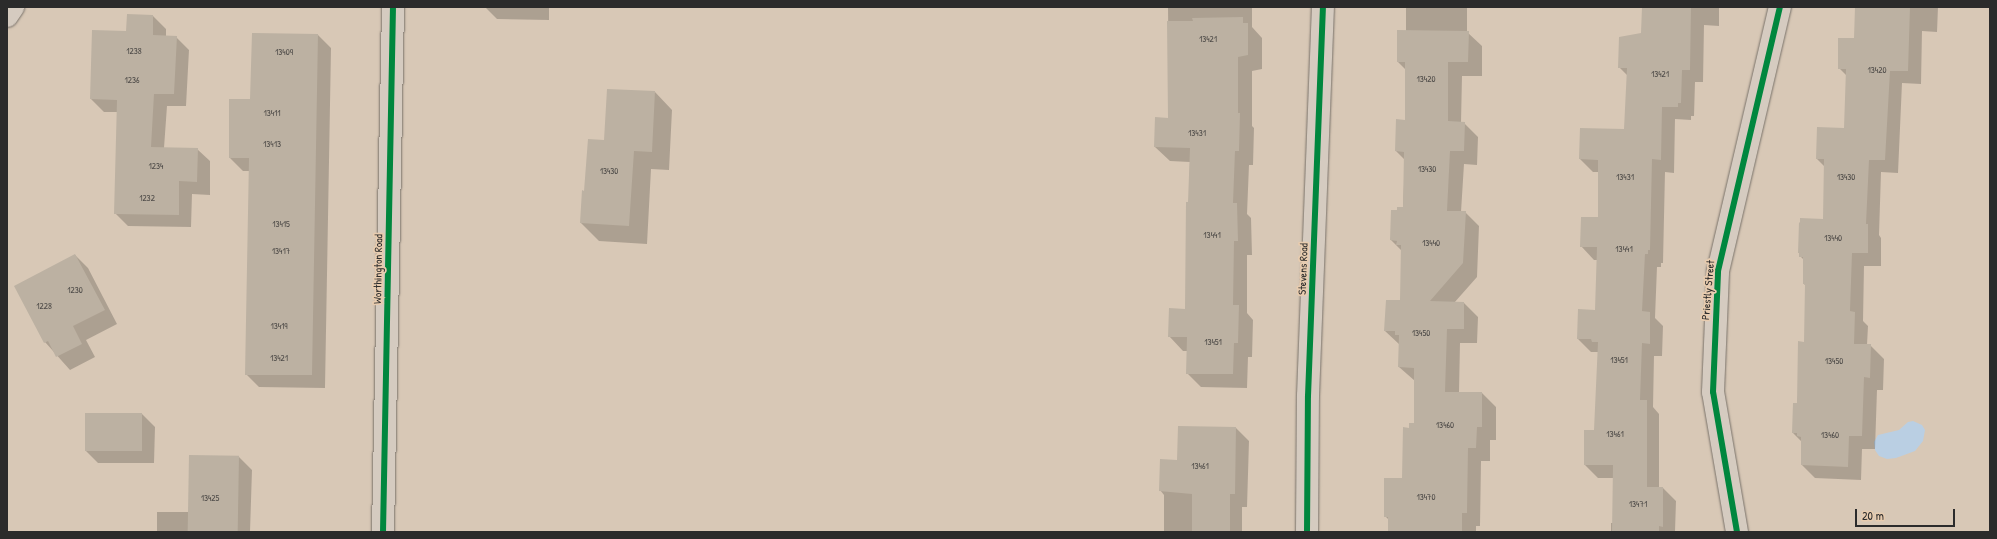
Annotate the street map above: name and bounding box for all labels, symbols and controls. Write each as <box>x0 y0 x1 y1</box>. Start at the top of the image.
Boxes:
house number: 13421 <box>1199 34 1217 44</box>
house number: 1238 <box>126 46 142 56</box>
house number: 13409 <box>275 47 293 57</box>
house number: 13420 <box>1868 65 1886 75</box>
house number: 13421 <box>1651 69 1669 79</box>
house number: 13420 <box>1417 74 1435 84</box>
house number: 1236 <box>124 75 140 85</box>
house number: 13411 <box>263 108 281 118</box>
house number: 13431 <box>1188 128 1206 138</box>
house number: 13413 <box>263 139 281 149</box>
house number: 1234 <box>149 161 163 171</box>
house number: 13430 <box>1418 164 1436 174</box>
house number: 13430 <box>600 166 618 176</box>
house number: 13431 <box>1616 172 1634 182</box>
house number: 13430 <box>1837 172 1855 182</box>
house number: 1232 <box>139 193 155 203</box>
house number: 13415 <box>272 219 290 229</box>
house number: 13441 <box>1203 230 1221 240</box>
house number: 13440 <box>1824 233 1842 243</box>
street label: Worthington Road <box>371 234 385 304</box>
house number: 13440 <box>1422 238 1440 248</box>
street label: Stevens Road <box>1296 243 1310 295</box>
house number: 13441 <box>1615 244 1633 254</box>
house number: 13417 <box>272 246 290 256</box>
street label: Priestly Street <box>1699 259 1717 321</box>
house number: 1230 <box>67 285 83 295</box>
house number: 1228 <box>36 301 52 311</box>
house number: 13419 <box>270 321 288 331</box>
house number: 13450 <box>1412 328 1430 338</box>
house number: 13451 <box>1204 337 1222 347</box>
house number: 13421 <box>270 353 288 363</box>
house number: 13451 <box>1610 355 1628 365</box>
house number: 13450 <box>1825 356 1843 366</box>
house number: 13460 <box>1436 420 1454 430</box>
house number: 13461 <box>1606 429 1624 439</box>
house number: 13460 <box>1821 430 1839 440</box>
house number: 13461 <box>1191 461 1209 471</box>
house number: 13470 <box>1416 492 1436 502</box>
house number: 13425 <box>201 493 219 503</box>
house number: 13471 <box>1629 499 1647 509</box>
scale bar <box>1857 501 1957 527</box>
text: 20 m <box>1862 507 1884 524</box>

